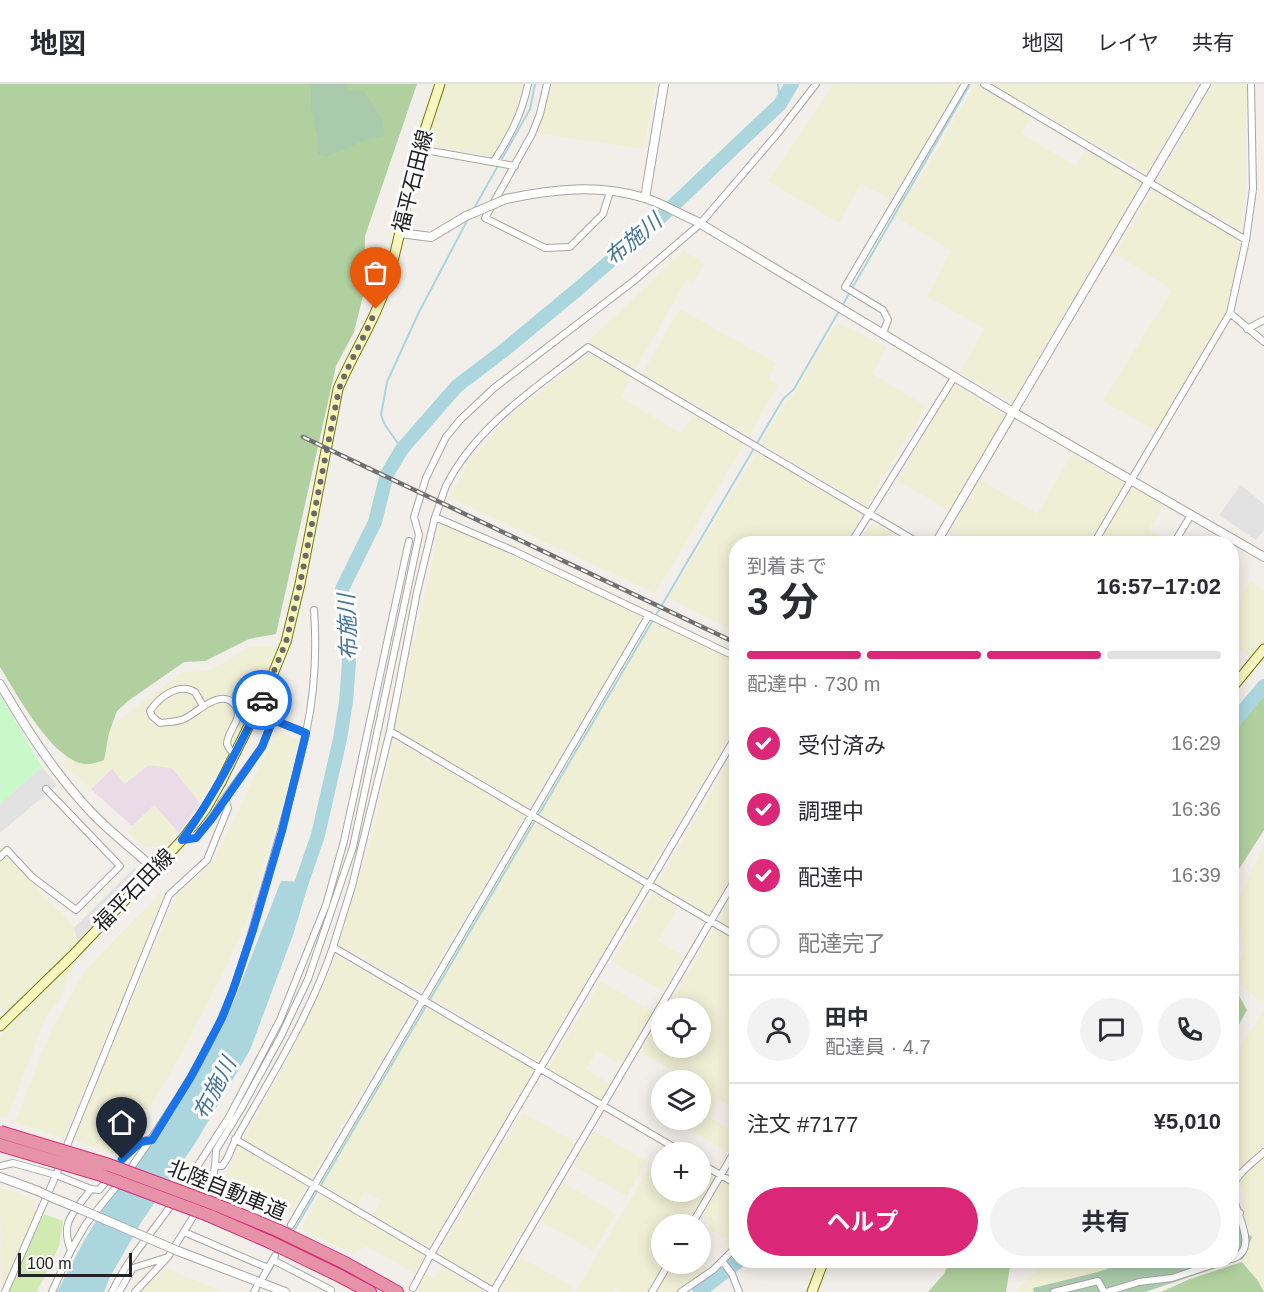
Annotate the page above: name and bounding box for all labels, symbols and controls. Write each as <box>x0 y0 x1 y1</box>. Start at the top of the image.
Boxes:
text: 地図 <box>30 28 86 59</box>
text: 地図 <box>1022 31 1064 54</box>
text: レイヤ <box>1097 31 1159 54</box>
text: 共有 <box>1192 31 1234 54</box>
street label: 福平石田線 <box>389 127 436 235</box>
water label: 布施川 <box>600 207 668 270</box>
pin <box>350 247 401 309</box>
icon: bag <box>359 256 392 289</box>
text: 到着まで <box>747 555 827 577</box>
text: 16:57–17:02 <box>1096 574 1221 599</box>
text: 3 分 <box>747 580 819 623</box>
water label: 布施川 <box>334 592 361 660</box>
courier <box>232 670 292 730</box>
text: 配達中 · 730 m <box>747 673 880 695</box>
icon: car <box>246 684 279 717</box>
icon: check <box>747 727 780 760</box>
text: 16:29 <box>1171 732 1221 754</box>
text: 受付済み <box>798 733 886 758</box>
icon: check <box>747 793 780 826</box>
text: 16:36 <box>1171 798 1221 820</box>
text: 調理中 <box>798 799 864 824</box>
street label: 福平石田線 <box>89 844 178 935</box>
icon: check <box>747 859 780 892</box>
text: 16:39 <box>1171 864 1221 886</box>
text: 配達中 <box>798 865 864 890</box>
text: 配達完了 <box>798 931 886 956</box>
map controls <box>651 998 711 1274</box>
button: locate <box>651 998 711 1058</box>
button: person <box>747 998 810 1061</box>
button: chat <box>1080 998 1143 1061</box>
button: phone <box>1158 998 1221 1061</box>
text: 田中 <box>825 1005 869 1030</box>
text: 配達員 · 4.7 <box>825 1036 931 1058</box>
water label: 布施川 <box>188 1051 242 1123</box>
button: layers <box>651 1070 711 1130</box>
pin <box>96 1097 147 1159</box>
icon: home <box>105 1106 138 1139</box>
text: ¥5,010 <box>1154 1109 1221 1134</box>
text: 注文 #7177 <box>747 1112 858 1137</box>
button: + <box>651 1142 711 1202</box>
street label: 北陸自動車道 <box>164 1155 290 1224</box>
button: ヘルプ <box>747 1187 978 1256</box>
button: 共有 <box>990 1187 1221 1256</box>
button: − <box>651 1214 711 1274</box>
scale bar <box>18 1250 132 1278</box>
text: 100 m <box>27 1255 71 1272</box>

